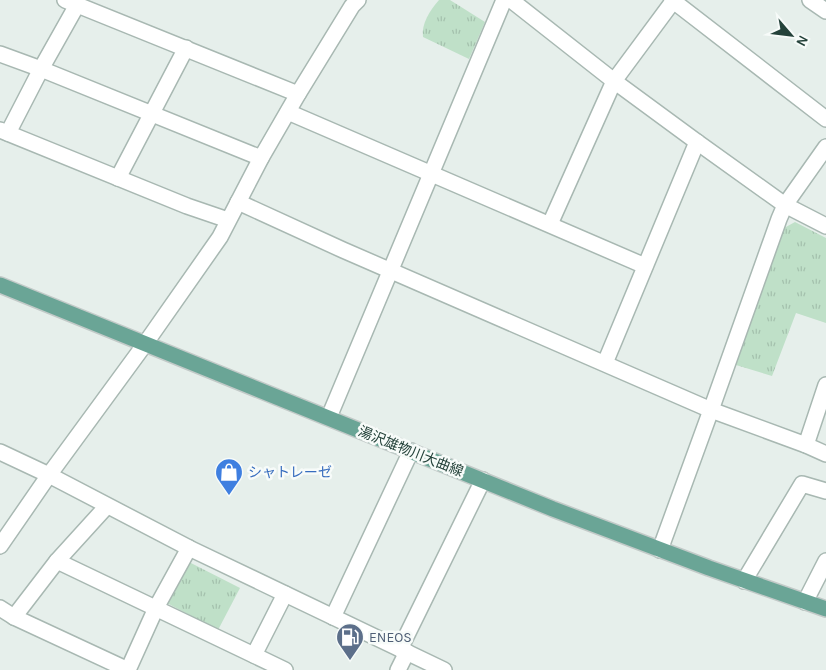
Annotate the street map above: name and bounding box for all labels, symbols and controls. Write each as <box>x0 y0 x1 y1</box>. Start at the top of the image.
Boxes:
north arrow <box>766 10 816 60</box>
text: N <box>792 32 812 49</box>
street label: 湯沢雄物川大曲線 <box>356 423 466 480</box>
shop icon: シャトレーゼ <box>214 457 244 496</box>
place label: シャトレーゼ <box>248 464 332 481</box>
fuel station icon: ENEOS <box>335 622 365 661</box>
place label: ENEOS <box>369 629 412 646</box>

